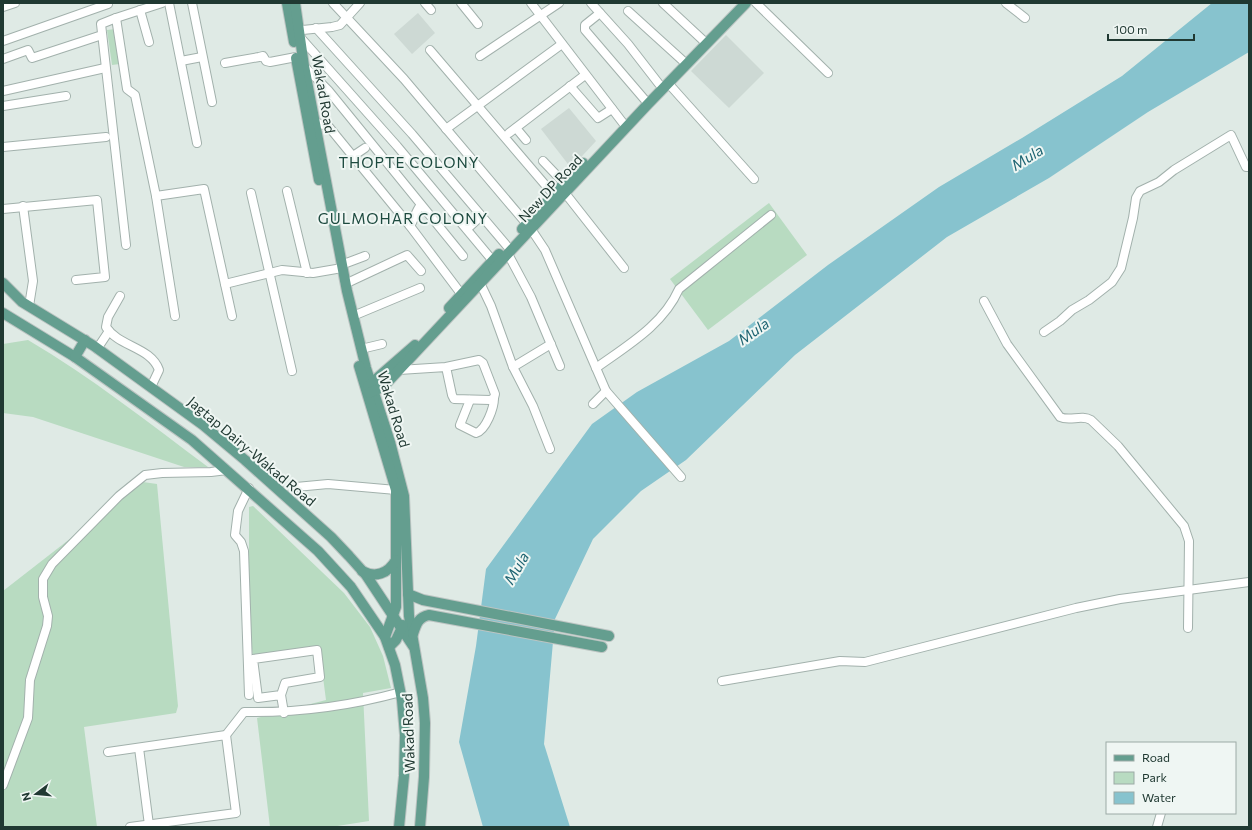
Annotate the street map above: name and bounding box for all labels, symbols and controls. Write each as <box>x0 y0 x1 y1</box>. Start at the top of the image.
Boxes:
scale bar <box>1108 16 1194 42</box>
text: 100 m <box>1114 22 1148 36</box>
street label: Wakad Road <box>309 54 339 134</box>
water label: Mula <box>1008 140 1046 174</box>
street label: New DP Road <box>514 151 586 225</box>
district label: THOPTE COLONY <box>338 153 480 171</box>
district label: GULMOHAR COLONY <box>318 209 488 227</box>
water label: Mula <box>734 314 772 348</box>
street label: Wakad Road <box>374 369 414 449</box>
street label: Jagtap Dairy-Wakad Road <box>185 393 319 509</box>
water label: Mula <box>500 548 532 587</box>
street label: Wakad Road <box>398 693 418 773</box>
legend <box>1106 742 1236 814</box>
text: Road <box>1142 750 1170 764</box>
text: Park <box>1142 770 1168 784</box>
north arrow <box>16 774 56 814</box>
text: Water <box>1142 790 1176 804</box>
text: N <box>19 791 33 803</box>

